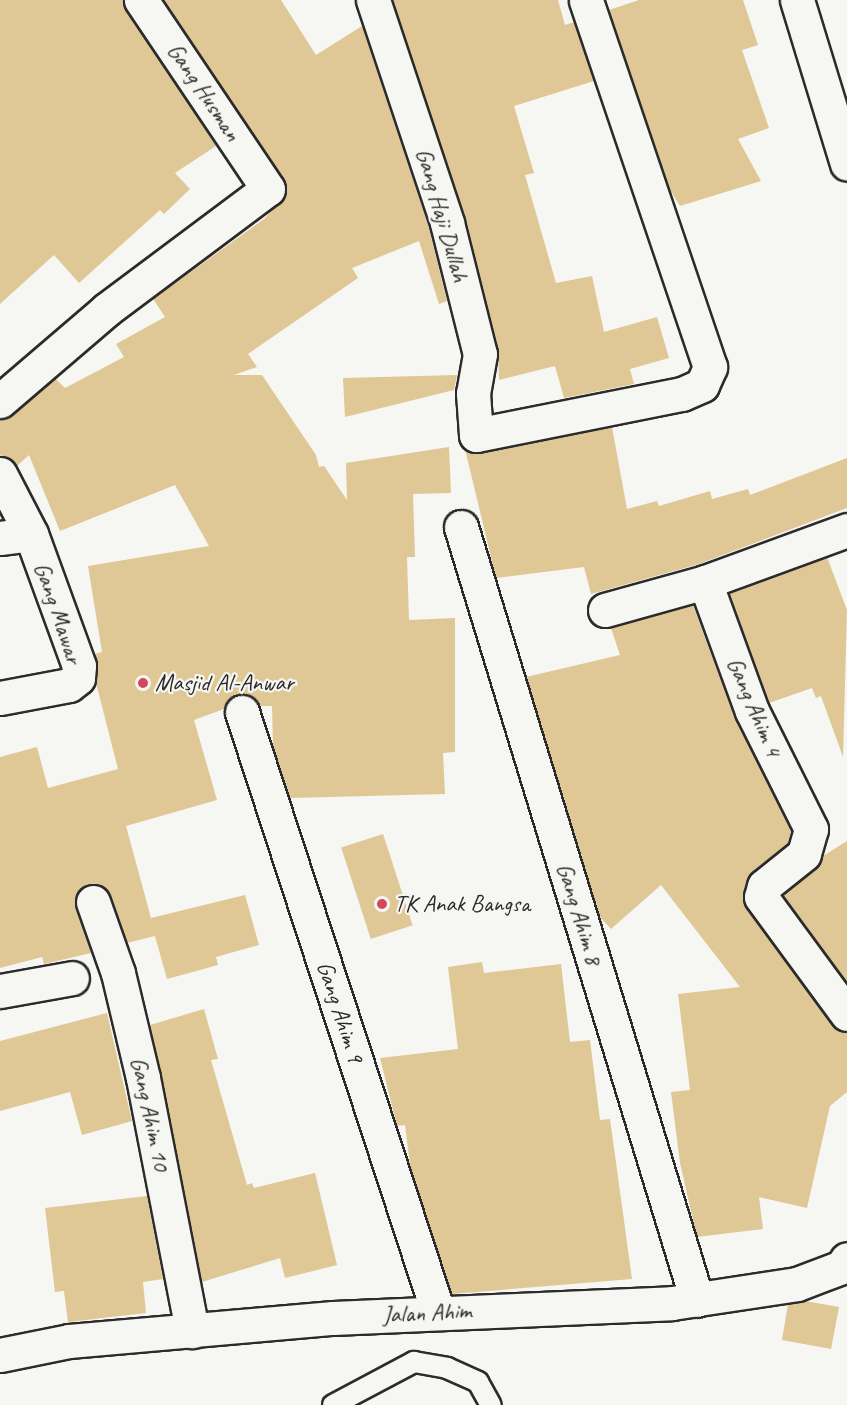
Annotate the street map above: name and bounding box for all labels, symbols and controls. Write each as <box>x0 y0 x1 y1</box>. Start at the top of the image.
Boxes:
street label: Gang Husman <box>160 37 248 147</box>
street label: Gang Haji Dullah <box>409 145 475 285</box>
street label: Gang Mawar <box>27 558 89 668</box>
street label: Gang Ahim 4 <box>720 652 788 762</box>
place label: Masjid Al-Anwar <box>155 669 294 697</box>
marker: Masjid Al-Anwar <box>136 676 150 690</box>
street label: Gang Ahim 8 <box>550 859 608 969</box>
place label: TK Anak Bangsa <box>394 890 530 918</box>
marker: TK Anak Bangsa <box>375 897 389 911</box>
street label: Gang Ahim 9 <box>310 957 370 1067</box>
street label: Gang Ahim 10 <box>124 1054 176 1174</box>
street label: Jalan Ahim <box>381 1296 473 1330</box>

